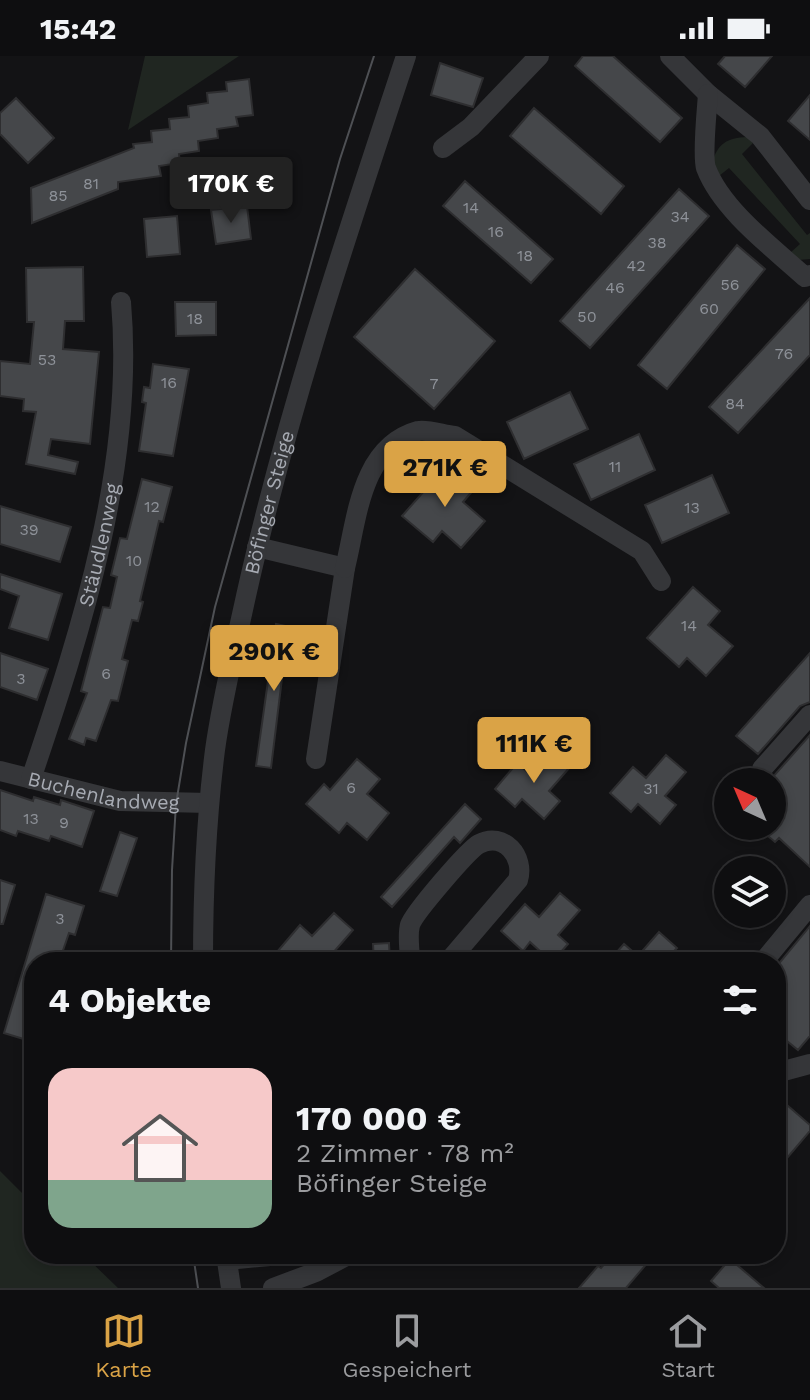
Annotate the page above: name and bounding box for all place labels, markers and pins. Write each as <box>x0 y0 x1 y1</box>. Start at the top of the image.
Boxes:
pin: 170K € <box>166 157 296 225</box>
pin: 271K € <box>380 441 510 509</box>
pin: 290K € <box>209 625 339 693</box>
pin: 111K € <box>469 717 599 785</box>

